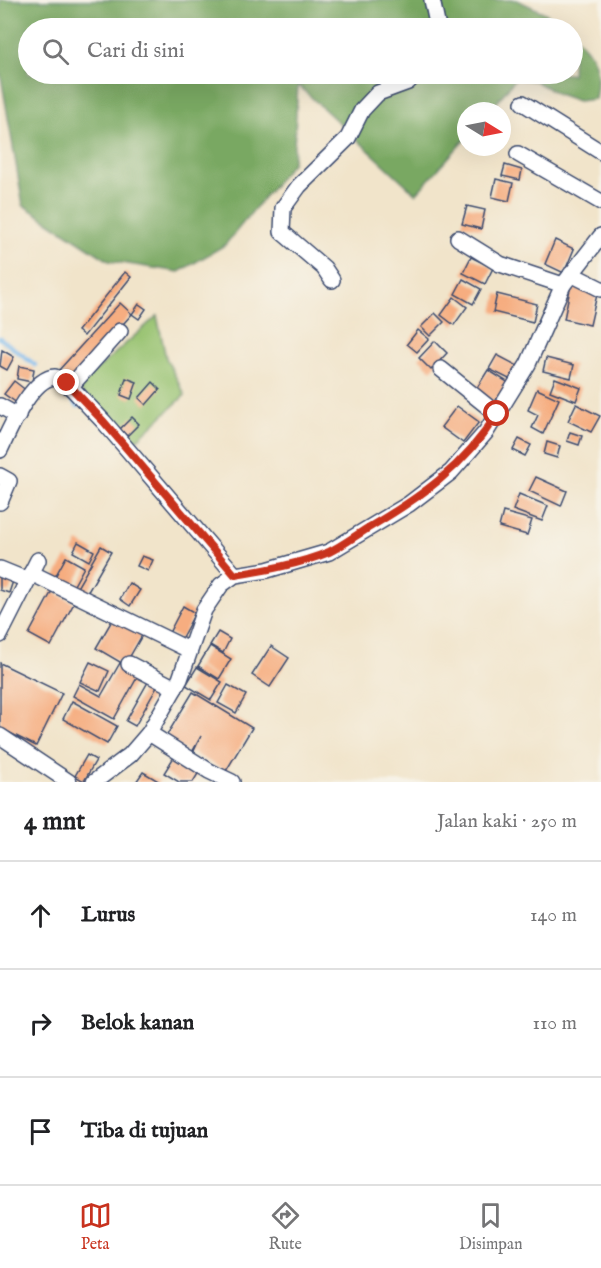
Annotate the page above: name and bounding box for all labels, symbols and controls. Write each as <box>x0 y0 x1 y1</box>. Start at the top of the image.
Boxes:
search box <box>18 18 583 84</box>
icon: search <box>39 35 72 68</box>
text: Cari di sini <box>87 37 185 65</box>
north arrow <box>457 102 511 156</box>
route end <box>53 369 79 395</box>
route start <box>483 400 509 426</box>
text: 4 mnt <box>24 805 85 838</box>
text: Jalan kaki · 250 m <box>437 809 577 834</box>
icon: ahead <box>24 899 57 932</box>
text: Lurus <box>81 901 135 929</box>
text: 140 m <box>530 903 577 928</box>
icon: right <box>24 1007 57 1040</box>
text: Belok kanan <box>81 1009 194 1037</box>
text: 110 m <box>533 1011 577 1036</box>
icon: arrive <box>24 1115 57 1148</box>
text: Tiba di tujuan <box>81 1117 208 1145</box>
tab: Peta <box>79 1199 112 1255</box>
tab: Rute <box>269 1199 302 1255</box>
tab: Disimpan <box>459 1199 522 1255</box>

